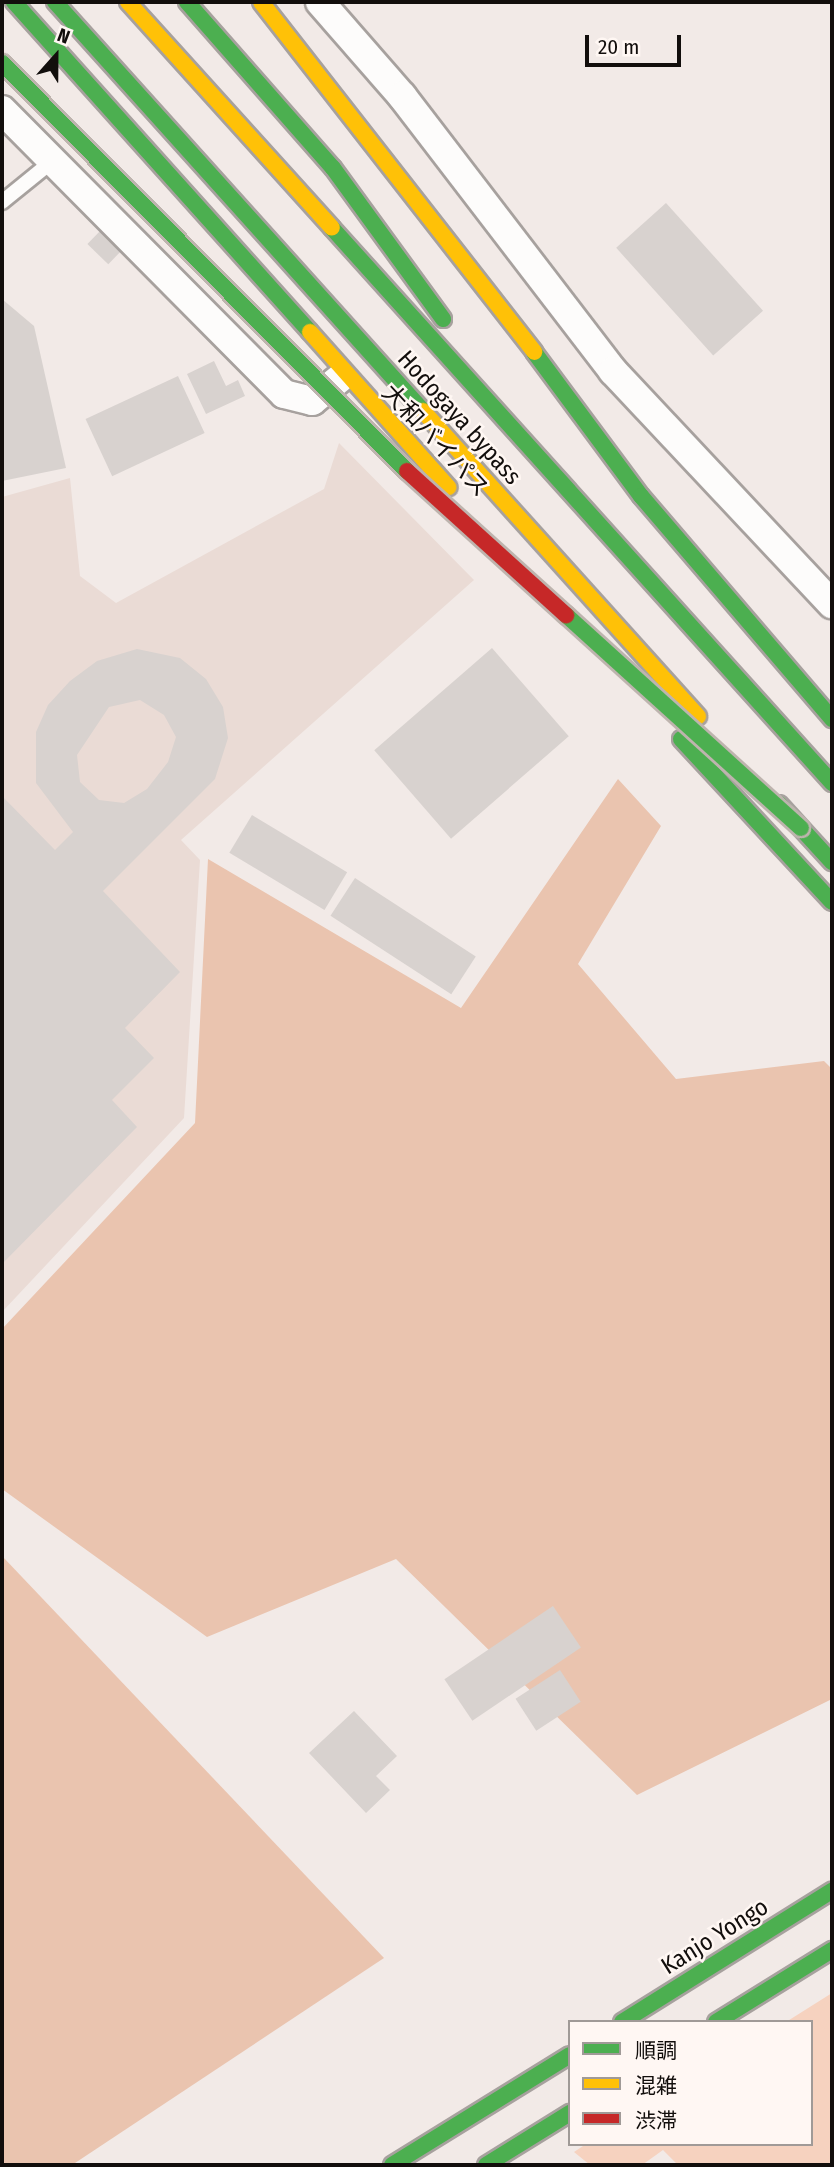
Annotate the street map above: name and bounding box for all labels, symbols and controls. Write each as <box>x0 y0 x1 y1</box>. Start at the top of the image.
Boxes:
north arrow <box>21 21 91 91</box>
scale bar <box>589 21 685 65</box>
text: N <box>54 23 73 49</box>
text: 20 m <box>598 34 639 60</box>
street label: Hodogaya bypass <box>391 345 527 491</box>
street label: 大和バイパス <box>375 379 495 503</box>
street label: Kanjo Yongo <box>656 1893 774 1981</box>
legend <box>568 2020 813 2146</box>
text: 順調 <box>635 2038 677 2064</box>
text: 混雑 <box>635 2073 677 2099</box>
text: 渋滞 <box>635 2108 677 2134</box>

